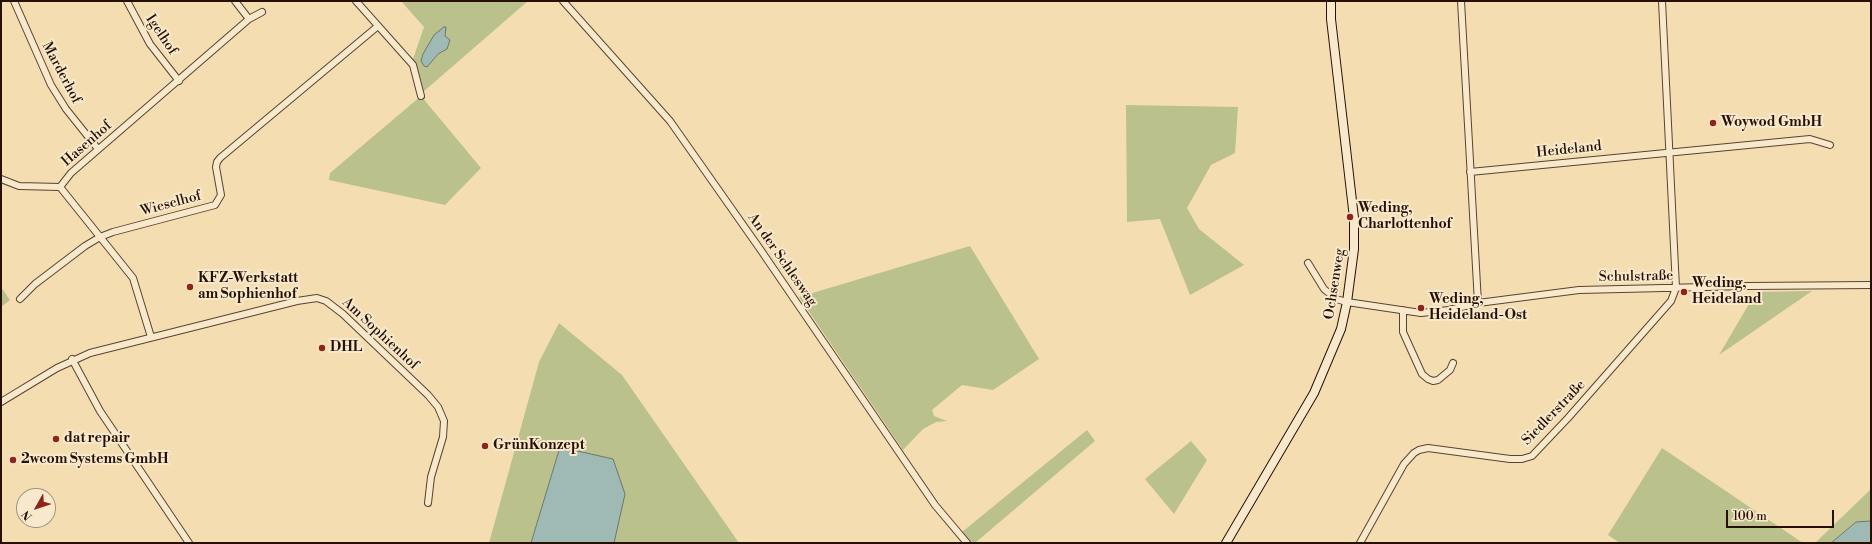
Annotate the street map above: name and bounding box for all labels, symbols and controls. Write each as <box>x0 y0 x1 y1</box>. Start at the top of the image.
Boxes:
street label: Igelhof <box>142 12 180 58</box>
street label: Marderhof <box>38 39 84 107</box>
place label: Woywod GmbH <box>1721 115 1822 131</box>
street label: Hasenhof <box>59 118 115 170</box>
marker: Woywod GmbH <box>1708 118 1718 128</box>
street label: Heideland <box>1536 138 1602 162</box>
street label: Wieselhof <box>139 188 203 220</box>
place label: Weding, Charlottenhof <box>1358 201 1451 234</box>
street label: An der Schleswag <box>744 210 820 310</box>
marker: Weding, Charlottenhof <box>1345 212 1355 222</box>
street label: Ochsenweg <box>1321 247 1349 321</box>
street label: Schulstraße <box>1599 268 1673 286</box>
place label: KFZ-Werkstatt am Sophienhof <box>198 271 298 304</box>
place label: Weding, Heideland <box>1692 276 1762 308</box>
marker: KFZ-Werkstatt am Sophienhof <box>185 282 195 292</box>
marker: Weding, Heideland <box>1679 287 1689 297</box>
place label: Weding, Heideland-Ost <box>1429 292 1527 324</box>
street label: Am Sophienhof <box>338 294 422 374</box>
marker: Weding, Heideland-Ost <box>1416 303 1426 313</box>
place label: DHL <box>330 340 362 356</box>
marker: DHL <box>317 343 327 353</box>
street label: Siedlerstraße <box>1519 377 1589 449</box>
place label: dat repair <box>64 431 130 447</box>
marker: dat repair <box>51 434 61 444</box>
place label: GrünKonzept <box>493 438 585 454</box>
marker: GrünKonzept <box>480 441 490 451</box>
place label: 2wcom Systems GmbH <box>21 452 169 468</box>
marker: 2wcom Systems GmbH <box>8 455 18 465</box>
north arrow <box>16 488 56 528</box>
scale bar <box>1728 502 1836 528</box>
text: N <box>19 507 36 523</box>
text: 100 m <box>1733 509 1767 524</box>

